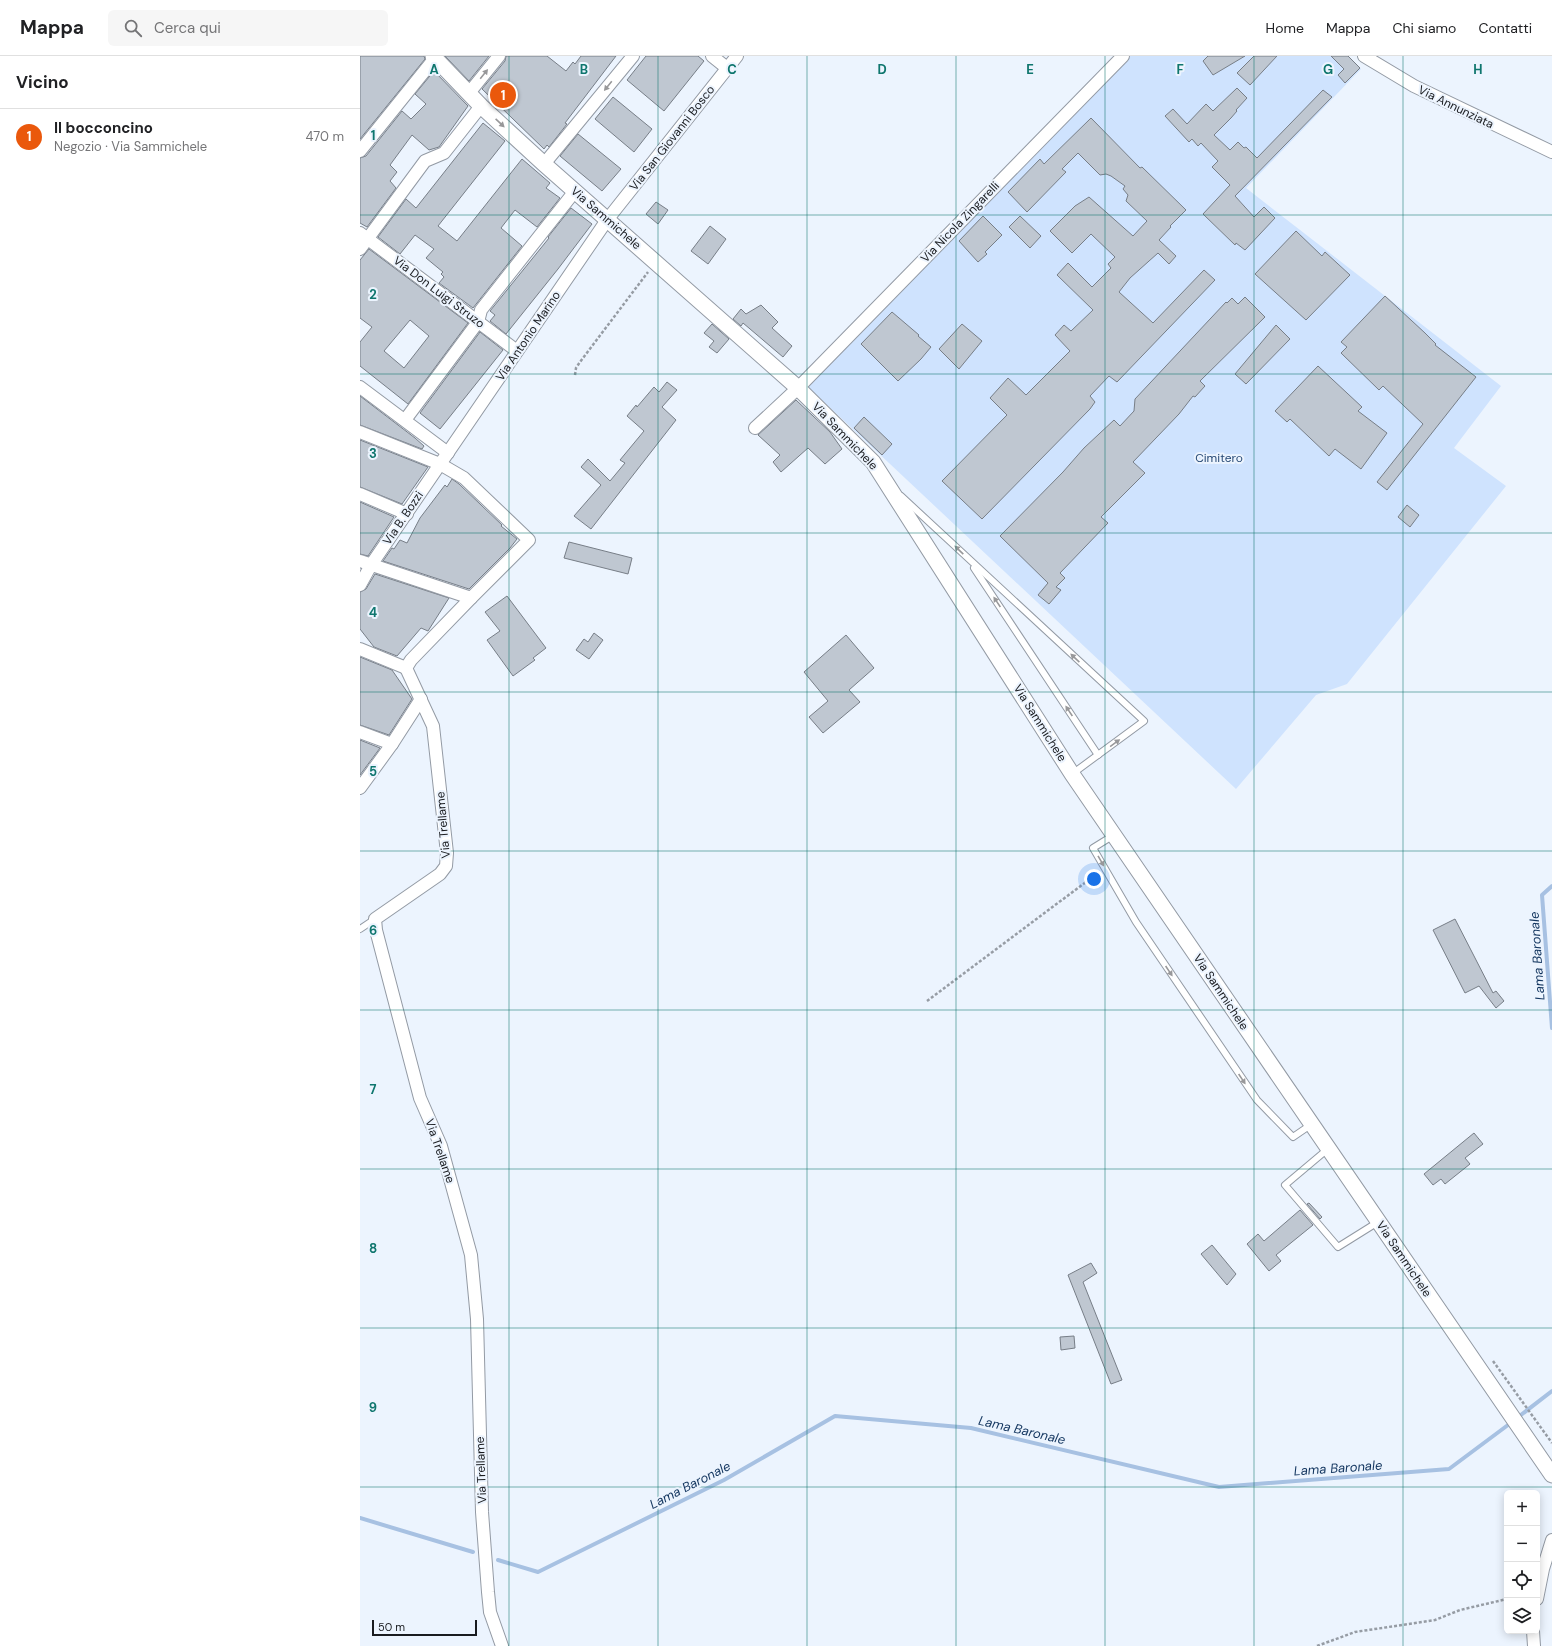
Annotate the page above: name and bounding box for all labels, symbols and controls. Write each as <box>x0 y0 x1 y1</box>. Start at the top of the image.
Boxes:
search box <box>108 10 388 46</box>
text: Mappa <box>20 15 84 40</box>
icon: search <box>122 17 144 39</box>
text: Cerca qui <box>154 18 221 38</box>
text: Home <box>1266 19 1304 37</box>
text: Mappa <box>1326 19 1370 37</box>
text: Chi siamo <box>1392 19 1456 37</box>
text: Contatti <box>1478 19 1532 37</box>
text: A <box>429 61 439 78</box>
text: B <box>580 61 588 78</box>
text: C <box>727 61 737 78</box>
text: D <box>877 61 887 78</box>
text: E <box>1026 61 1034 78</box>
text: F <box>1176 61 1184 78</box>
text: G <box>1323 61 1333 78</box>
text: H <box>1473 61 1483 78</box>
one-way arrow <box>480 69 489 80</box>
text: Vicino <box>16 71 69 93</box>
pin: 1 <box>490 80 516 110</box>
one-way arrow <box>604 81 613 92</box>
street label: Via San Giovanni Bosco <box>626 82 718 194</box>
street label: Via Annunziata <box>1416 82 1496 132</box>
text: Il bocconcino <box>54 118 153 138</box>
one-way arrow <box>495 118 505 128</box>
text: 1 <box>371 127 375 144</box>
text: 1 <box>27 128 31 145</box>
text: 470 m <box>305 128 344 145</box>
text: Negozio · Via Sammichele <box>54 138 207 155</box>
street label: Via Nicola Zingarelli <box>917 178 1003 266</box>
street label: Via Sammichele <box>567 183 645 253</box>
street label: Via Don Luigi Struzo <box>390 252 488 332</box>
text: 2 <box>369 286 377 303</box>
street label: Via Antonio Marino <box>492 288 564 384</box>
street label: Via Sammichele <box>809 399 882 474</box>
text: 3 <box>369 445 377 462</box>
park label: Cimitero <box>1195 450 1243 466</box>
street label: Via B. Bozzi <box>379 488 427 548</box>
one-way arrow <box>954 545 964 555</box>
one-way arrow <box>993 597 1001 608</box>
text: 4 <box>369 604 377 621</box>
one-way arrow <box>1069 653 1080 662</box>
street label: Via Sammichele <box>1010 681 1070 765</box>
one-way arrow <box>1065 706 1073 716</box>
one-way arrow <box>1109 739 1120 747</box>
text: 5 <box>369 763 377 780</box>
street label: Via Trellame <box>432 791 454 859</box>
one-way arrow <box>1097 855 1104 866</box>
your location <box>1084 869 1104 889</box>
water label: Lama Baronale <box>1525 911 1549 1001</box>
text: 6 <box>369 922 377 939</box>
street label: Via Sammichele <box>1190 951 1252 1033</box>
one-way arrow <box>1165 966 1173 976</box>
one-way arrow <box>1238 1073 1246 1084</box>
text: 7 <box>370 1081 377 1098</box>
street label: Via Trellame <box>422 1117 459 1185</box>
street label: Via Sammichele <box>1373 1218 1435 1300</box>
text: 8 <box>369 1240 377 1257</box>
text: 9 <box>369 1399 377 1416</box>
water label: Lama Baronale <box>977 1412 1067 1448</box>
street label: Via Trellame <box>472 1436 490 1504</box>
water label: Lama Baronale <box>1293 1456 1383 1480</box>
water label: Lama Baronale <box>647 1457 733 1513</box>
map controls <box>1504 1490 1540 1634</box>
button: + <box>1504 1490 1540 1526</box>
button: − <box>1504 1526 1540 1562</box>
button: locate <box>1504 1562 1540 1598</box>
button: layers <box>1504 1598 1540 1634</box>
scale bar <box>372 1618 477 1637</box>
text: 50 m <box>378 1620 405 1634</box>

